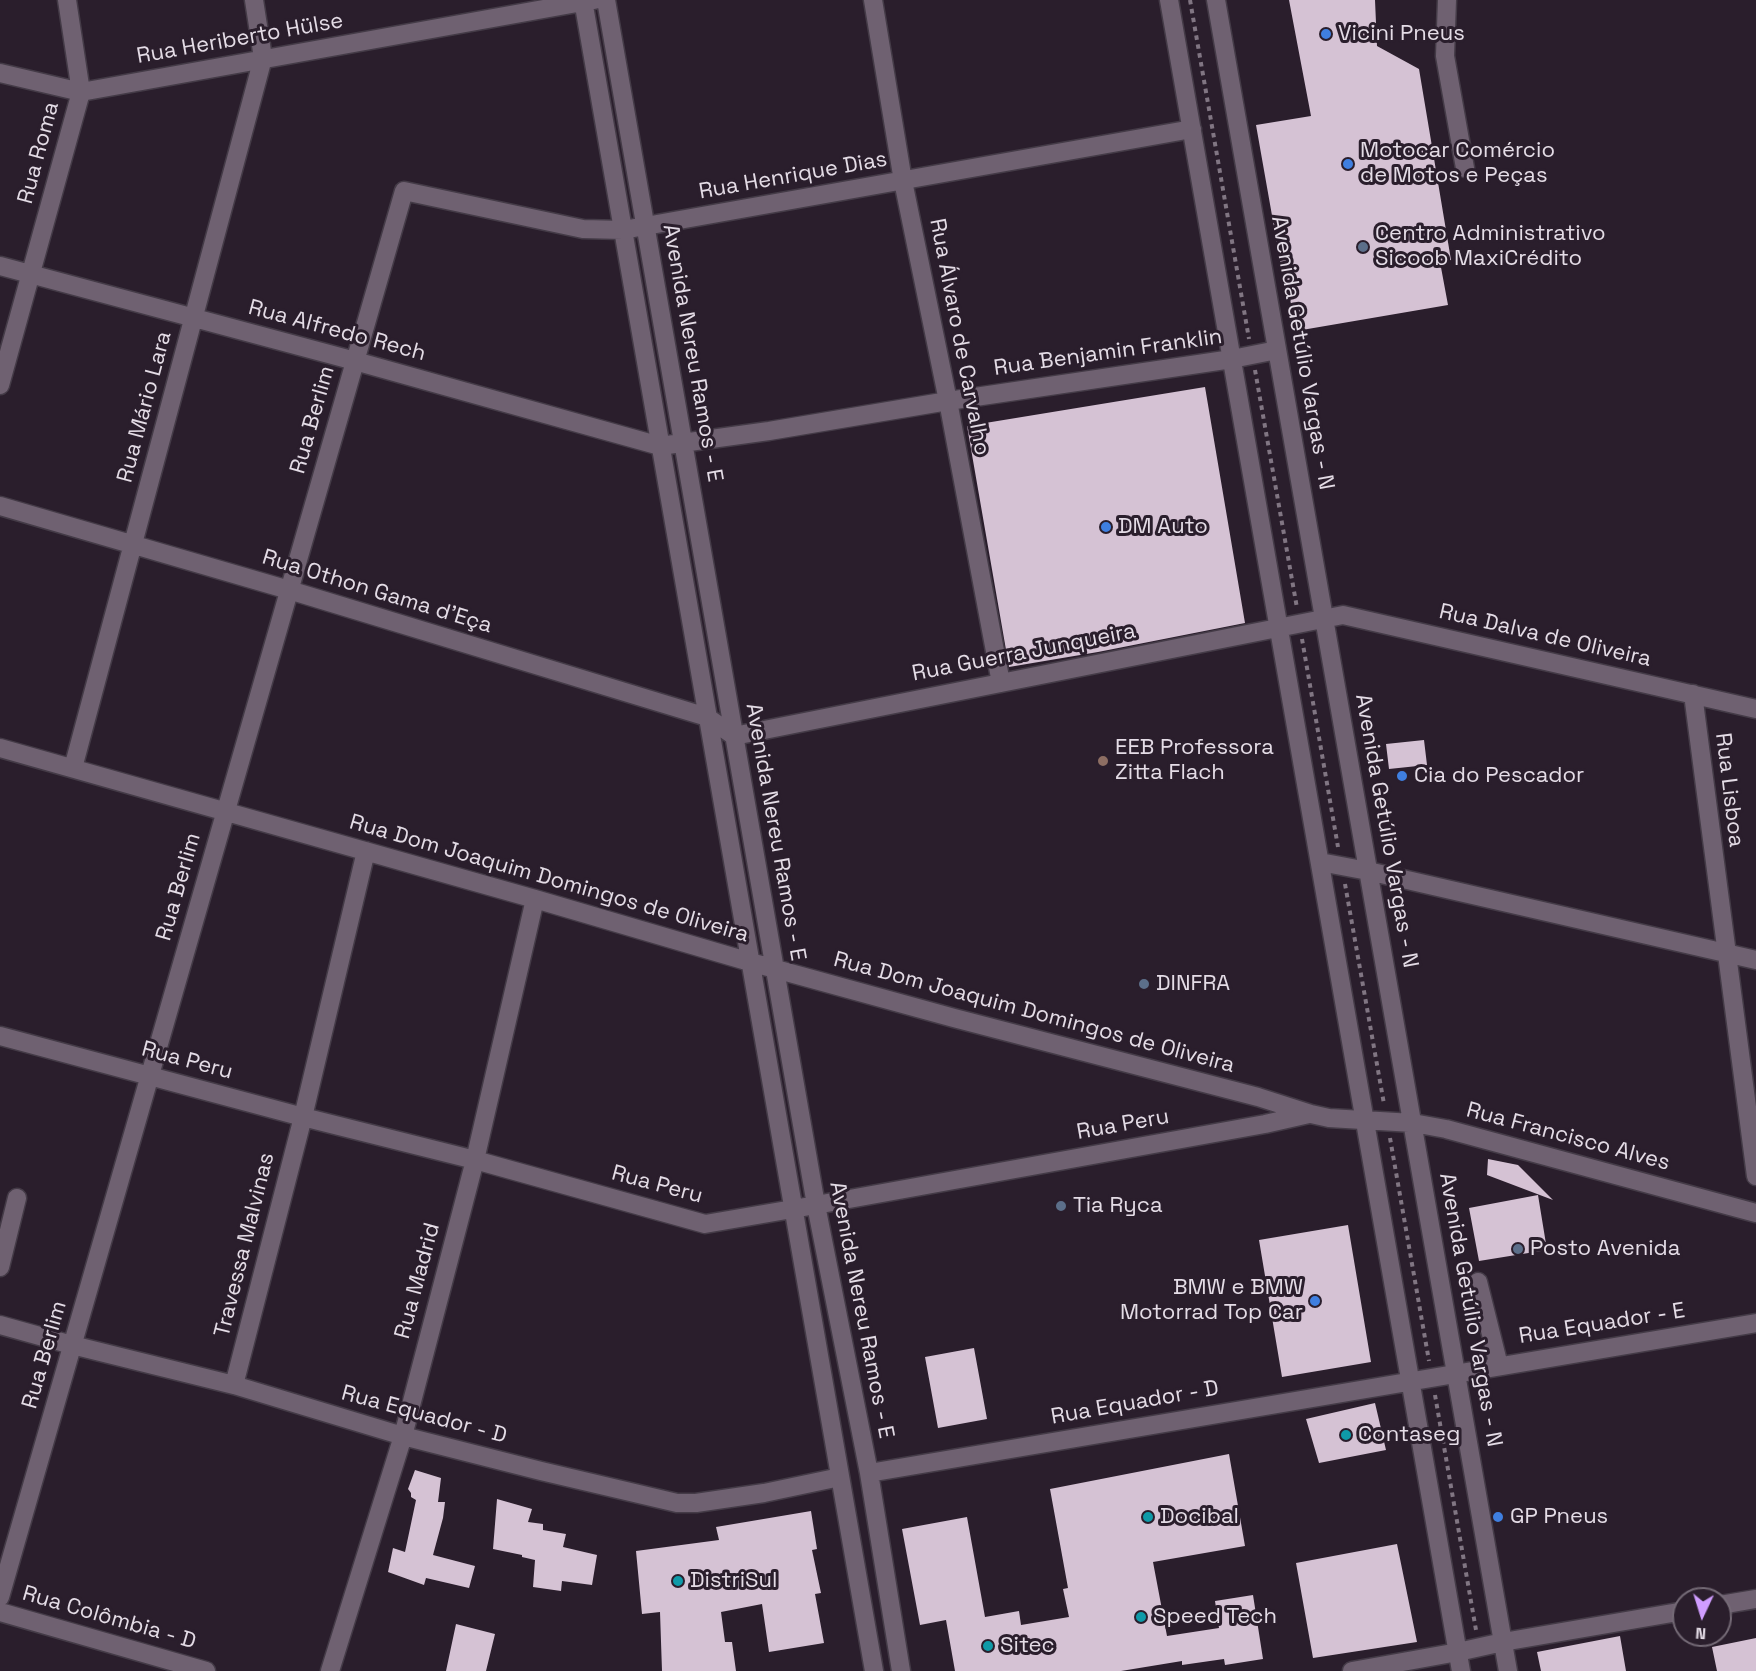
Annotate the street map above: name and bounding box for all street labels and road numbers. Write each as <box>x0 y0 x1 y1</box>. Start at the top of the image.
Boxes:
street label: Rua Heriberto Hülse <box>135 8 345 70</box>
street label: Rua Roma <box>13 99 65 207</box>
street label: Rua Henrique Dias <box>697 146 889 206</box>
street label: Avenida Getúlio Vargas - N <box>1265 214 1339 492</box>
street label: Rua Álvaro de Carvalho <box>923 216 995 458</box>
street label: Avenida Nereu Ramos - E <box>656 222 728 484</box>
street label: Rua Alfredo Rech <box>245 295 429 367</box>
street label: Rua Benjamin Franklin <box>992 324 1224 382</box>
street label: Rua Mário Lara <box>112 328 178 486</box>
street label: Rua Berlim <box>285 363 341 477</box>
street label: Rua Othon Gama d'Eça <box>259 544 495 640</box>
street label: Rua Dalva de Oliveira <box>1436 599 1654 673</box>
street label: Rua Guerra Junqueira <box>910 618 1138 688</box>
street label: Avenida Getúlio Vargas - N <box>1349 692 1423 970</box>
street label: Avenida Nereu Ramos - E <box>739 701 811 963</box>
street label: Rua Lisboa <box>1709 731 1749 849</box>
street label: Rua Dom Joaquim Domingos de Oliveira <box>346 809 752 949</box>
street label: Rua Berlim <box>151 830 207 944</box>
street label: Rua Dom Joaquim Domingos de Oliveira <box>831 947 1237 1079</box>
street label: Rua Peru <box>139 1036 235 1086</box>
street label: Rua Francisco Alves <box>1463 1097 1673 1177</box>
street label: Rua Peru <box>1075 1104 1171 1146</box>
street label: Travessa Malvinas <box>209 1150 281 1340</box>
street label: Rua Peru <box>609 1160 705 1210</box>
street label: Avenida Getúlio Vargas - N <box>1433 1171 1507 1449</box>
street label: Avenida Nereu Ramos - E <box>823 1179 899 1441</box>
street label: Rua Madrid <box>390 1220 446 1342</box>
street label: Rua Berlim <box>17 1298 73 1412</box>
street label: Rua Equador - E <box>1517 1298 1687 1350</box>
street label: Rua Equador - D <box>1049 1375 1221 1431</box>
street label: Rua Equador - D <box>338 1380 510 1450</box>
street label: Rua Colômbia - D <box>19 1581 199 1655</box>

